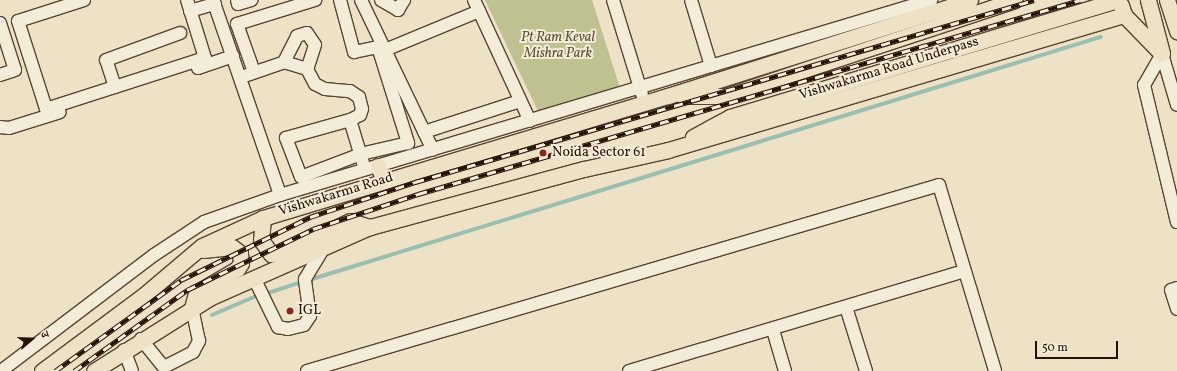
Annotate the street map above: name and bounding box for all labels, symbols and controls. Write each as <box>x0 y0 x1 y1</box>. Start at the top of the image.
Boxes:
park label: Pt Ram Keval Mishra Park <box>521 30 595 62</box>
street label: Vishwakarma Road Underpass <box>797 34 981 104</box>
place label: Noida Sector 61 <box>552 145 646 161</box>
marker: Noida Sector 61 <box>537 147 549 159</box>
street label: Vishwakarma Road <box>277 170 395 220</box>
place label: IGL <box>298 303 321 319</box>
marker: IGL <box>285 306 295 316</box>
north arrow <box>12 319 52 359</box>
text: उ <box>36 330 52 340</box>
scale bar <box>1037 333 1120 359</box>
text: 50 m <box>1042 340 1068 356</box>

